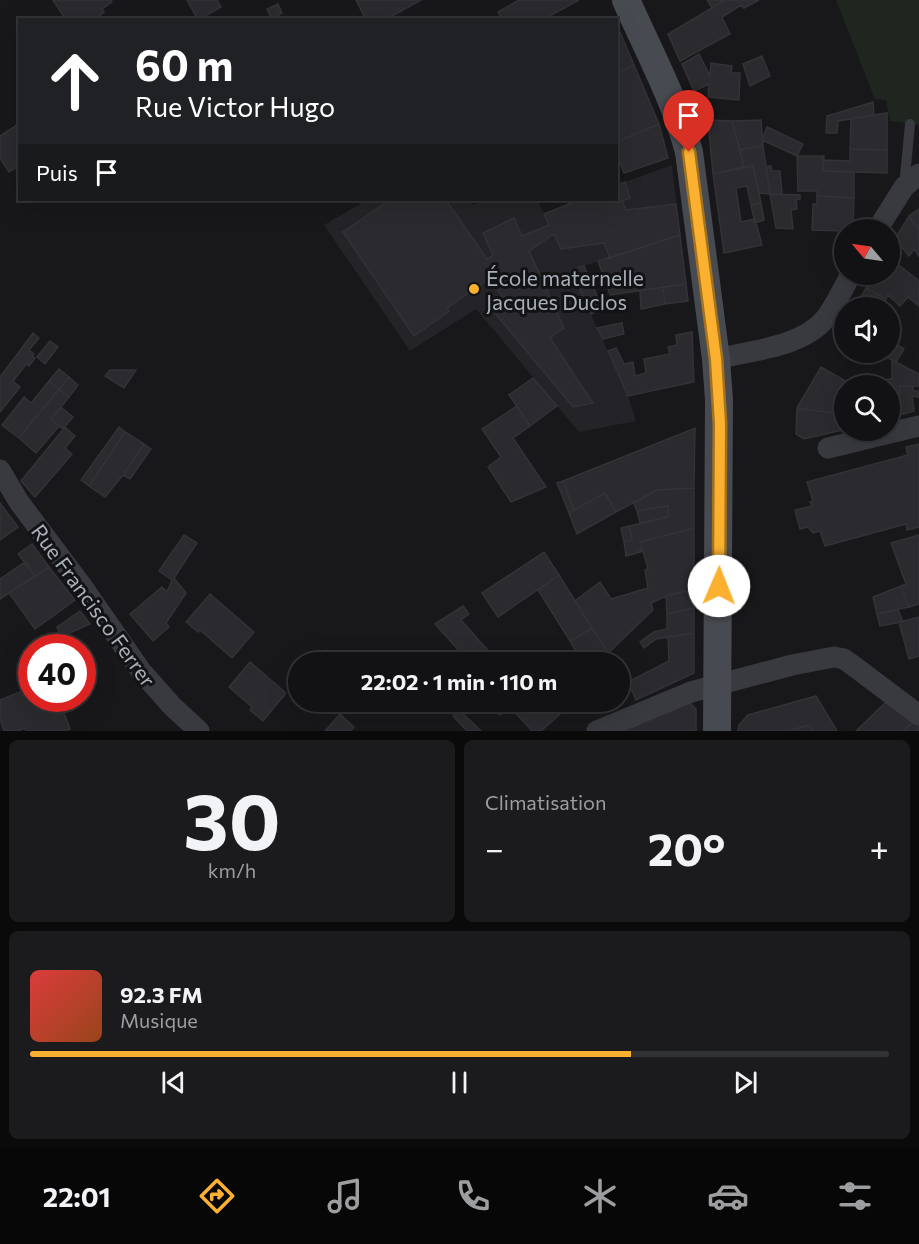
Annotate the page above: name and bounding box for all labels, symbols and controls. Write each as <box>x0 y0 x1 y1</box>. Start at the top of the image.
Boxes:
text: 60 m <box>135 38 234 90</box>
icon: ahead <box>36 42 114 120</box>
text: Rue Victor Hugo <box>135 90 335 123</box>
pin <box>663 90 714 152</box>
icon: arrive <box>672 99 705 132</box>
icon: arrive <box>90 156 123 189</box>
text: Puis <box>36 159 78 186</box>
north arrow <box>834 219 900 285</box>
map controls <box>834 219 900 441</box>
place label: École maternelle Jacques Duclos <box>486 265 644 314</box>
marker: École maternelle Jacques Duclos <box>467 282 481 296</box>
button: sound <box>834 297 900 363</box>
button: search <box>834 375 900 441</box>
street label: Rue Francisco Ferrer <box>27 519 161 691</box>
position arrow <box>687 554 751 618</box>
speed limit sign: 40 <box>18 634 96 712</box>
text: 22:02 · 1 min · 110 m <box>361 668 557 695</box>
text: 30 <box>183 771 281 866</box>
text: Climatisation <box>485 790 606 814</box>
text: 20° <box>648 820 726 875</box>
text: − <box>485 827 504 868</box>
text: + <box>870 827 889 868</box>
text: km/h <box>208 858 256 882</box>
text: 92.3 FM <box>120 981 203 1008</box>
text: Musique <box>120 1008 198 1032</box>
icon: previous <box>157 1066 190 1099</box>
icon: pause <box>443 1066 476 1099</box>
icon: next <box>729 1066 762 1099</box>
icon: directions <box>196 1175 238 1217</box>
icon: music <box>324 1175 366 1217</box>
icon: phone <box>452 1175 494 1217</box>
icon: climate <box>579 1175 621 1217</box>
icon: car <box>707 1175 749 1217</box>
icon: filters <box>834 1175 876 1217</box>
text: 22:01 <box>43 1180 111 1213</box>

